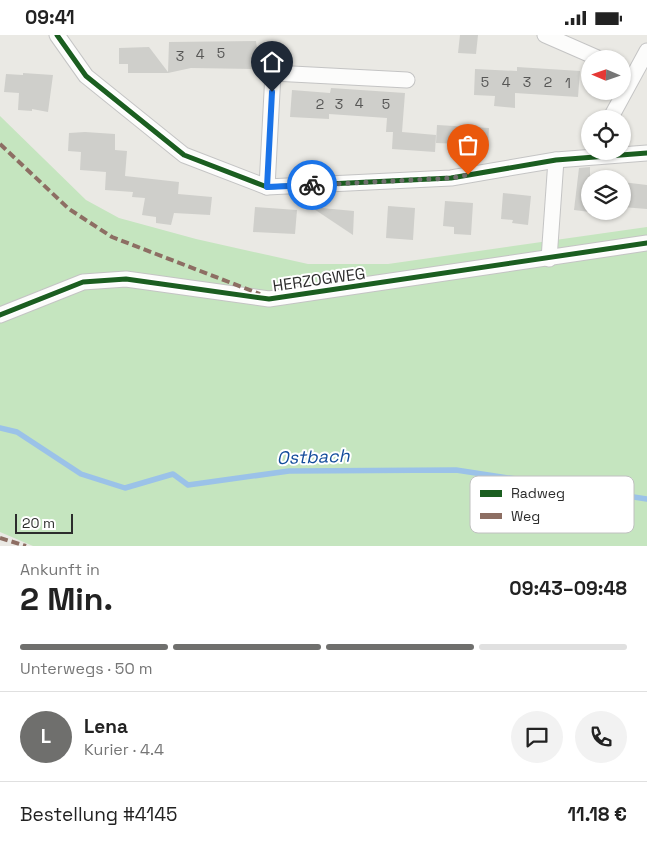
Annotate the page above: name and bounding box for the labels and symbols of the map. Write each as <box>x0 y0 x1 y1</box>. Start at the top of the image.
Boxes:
pin <box>251 41 293 92</box>
house number: 5 <box>217 44 225 62</box>
house number: 4 <box>196 45 205 63</box>
house number: 3 <box>176 47 184 65</box>
north arrow <box>581 50 631 100</box>
house number: 5 <box>481 73 489 91</box>
house number: 4 <box>502 73 511 91</box>
house number: 3 <box>523 73 531 91</box>
house number: 2 <box>544 73 552 91</box>
house number: 1 <box>565 74 571 92</box>
house number: 4 <box>355 94 364 112</box>
house number: 2 <box>316 95 324 113</box>
house number: 3 <box>335 95 343 113</box>
house number: 5 <box>382 95 390 113</box>
pin <box>447 124 489 175</box>
courier <box>287 160 337 210</box>
street label: HERZOGWEG <box>271 263 367 296</box>
water label: Ostbach <box>276 444 351 469</box>
legend <box>470 476 634 533</box>
text: Radweg <box>511 484 565 502</box>
text: Weg <box>511 507 540 525</box>
scale bar <box>15 511 72 534</box>

